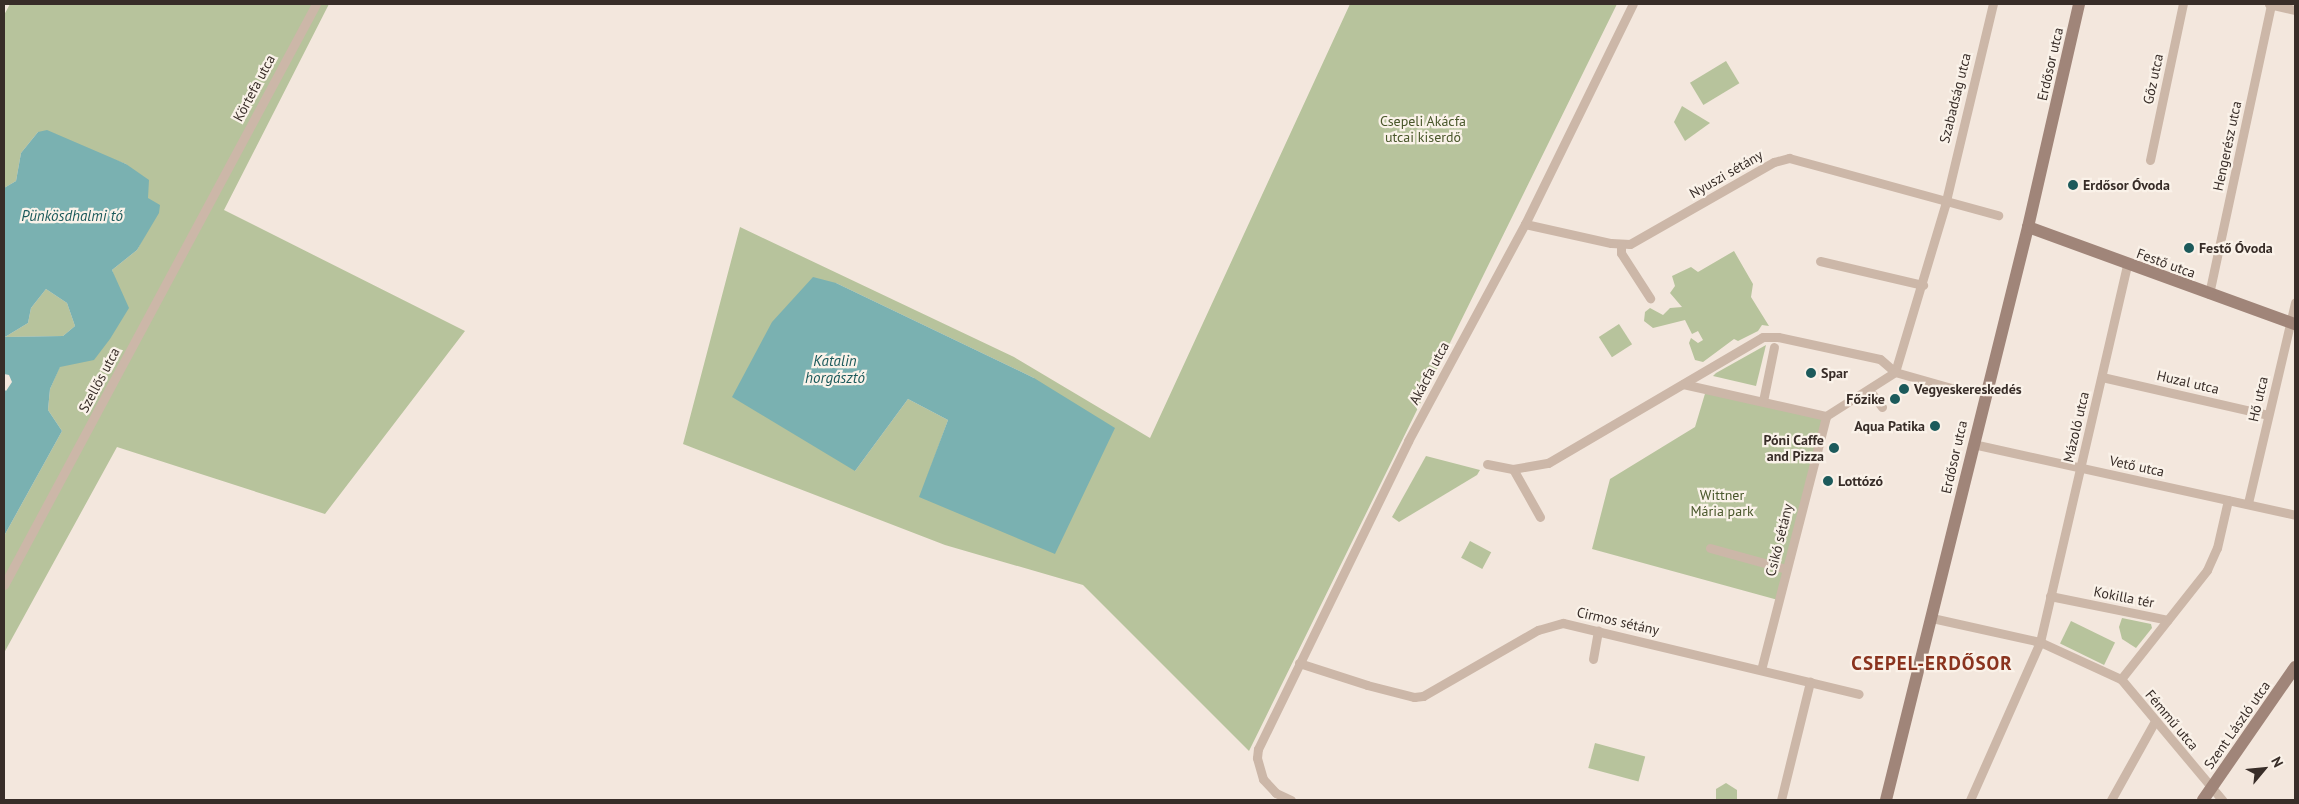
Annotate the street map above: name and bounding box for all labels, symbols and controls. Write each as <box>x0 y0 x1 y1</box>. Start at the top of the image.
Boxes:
street label: Erdősor utca <box>2033 26 2067 102</box>
street label: Szabadság utca <box>1936 51 1974 145</box>
street label: Körtefa utca <box>229 52 279 124</box>
street label: Gőz utca <box>2139 52 2167 106</box>
street label: Hengerész utca <box>2209 99 2245 193</box>
park label: Csepeli Akácfa utcai kiserdő <box>1380 113 1466 146</box>
street label: Nyuszi sétány <box>1686 146 1766 202</box>
place label: Erdősor Óvoda <box>2083 177 2170 193</box>
marker: Erdősor Óvoda <box>2067 179 2079 191</box>
water label: Pünkösdhalmi tó <box>21 207 123 225</box>
place label: Festő Óvoda <box>2199 240 2273 256</box>
marker: Festő Óvoda <box>2183 242 2195 254</box>
street label: Festő utca <box>2134 245 2198 281</box>
street label: Akácfa utca <box>1405 339 1453 407</box>
street label: Szellős utca <box>75 345 123 415</box>
water label: Katalin horgásztó <box>805 351 865 386</box>
place label: Spar <box>1821 365 1848 381</box>
marker: Spar <box>1805 367 1817 379</box>
street label: Huzal utca <box>2155 367 2221 397</box>
street label: Hő utca <box>2245 375 2271 423</box>
place label: Vegyeskereskedés <box>1914 381 2022 397</box>
marker: Vegyeskereskedés <box>1898 383 1910 395</box>
street label: Mázoló utca <box>2060 390 2092 464</box>
place label: Főzike <box>1846 391 1885 407</box>
marker: Főzike <box>1889 393 1901 405</box>
place label: Aqua Patika <box>1854 418 1925 434</box>
street label: Erdősor utca <box>1937 419 1971 495</box>
marker: Aqua Patika <box>1929 420 1941 432</box>
place label: Póni Caffe and Pizza <box>1763 432 1824 464</box>
marker: Póni Caffe and Pizza <box>1828 442 1840 454</box>
street label: Vető utca <box>2108 452 2166 480</box>
place label: Lottózó <box>1838 473 1883 489</box>
marker: Lottózó <box>1822 475 1834 487</box>
park label: Wittner Mária park <box>1690 487 1754 520</box>
street label: Csikó sétány <box>1762 502 1796 578</box>
street label: Kokilla tér <box>2092 583 2156 611</box>
street label: Cirmos sétány <box>1575 603 1661 639</box>
district label: CSEPEL-ERDŐSOR <box>1850 653 2014 675</box>
street label: Szent László utca <box>2200 678 2274 772</box>
street label: Fémmű utca <box>2142 686 2202 754</box>
north arrow <box>2239 744 2289 794</box>
text: N <box>2267 754 2287 770</box>

